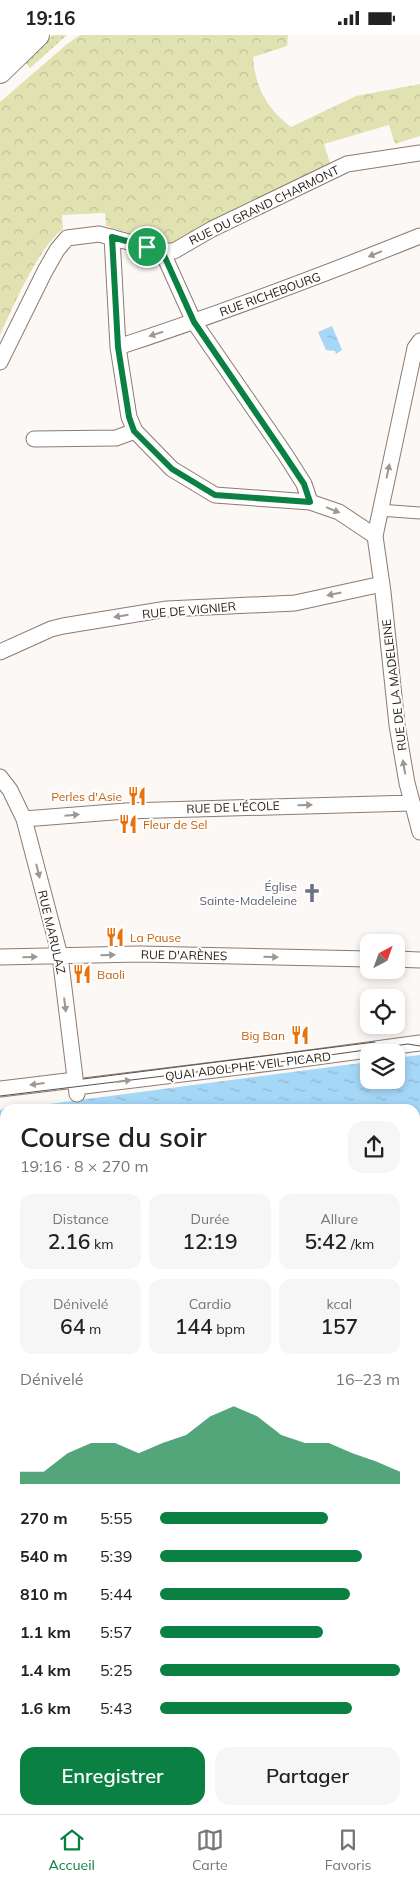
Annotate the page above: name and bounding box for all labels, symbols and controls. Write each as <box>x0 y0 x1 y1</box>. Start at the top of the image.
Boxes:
text: 19:16 <box>25 6 75 30</box>
street label: RUE DU GRAND CHARMONT <box>186 162 342 248</box>
pin <box>126 226 168 268</box>
icon: arrive <box>133 233 161 261</box>
one-way arrow <box>368 251 382 259</box>
street label: RUE RICHEBOURG <box>217 269 323 319</box>
one-way arrow <box>148 331 163 339</box>
one-way arrow <box>384 463 392 479</box>
one-way arrow <box>326 507 340 515</box>
one-way arrow <box>327 590 342 598</box>
street label: RUE DE VIGNIER <box>141 598 237 622</box>
one-way arrow <box>112 613 128 621</box>
street label: RUE DE LA MADELEINE <box>378 618 410 752</box>
one-way arrow <box>399 759 407 775</box>
restaurant icon: Perles d'Asie <box>126 785 148 807</box>
place label: Perles d'Asie <box>51 789 122 804</box>
street label: RUE DE L'ÉCOLE <box>186 798 280 816</box>
one-way arrow <box>297 801 313 809</box>
one-way arrow <box>65 811 81 819</box>
restaurant icon: Fleur de Sel <box>117 813 139 835</box>
place label: Fleur de Sel <box>143 817 207 832</box>
one-way arrow <box>34 864 42 879</box>
place label: Église Sainte-Madeleine <box>199 879 297 908</box>
church icon: Église Sainte-Madeleine <box>301 882 323 904</box>
street label: RUE MARULAZ <box>35 889 69 975</box>
restaurant icon: La Pause <box>104 926 126 948</box>
place label: La Pause <box>130 930 181 945</box>
north arrow <box>360 934 405 979</box>
map controls <box>360 934 405 1089</box>
street label: RUE D'ARÈNES <box>141 947 227 963</box>
one-way arrow <box>100 951 116 959</box>
one-way arrow <box>22 953 38 961</box>
one-way arrow <box>263 953 279 961</box>
restaurant icon: Baoli <box>71 963 93 985</box>
place label: Baoli <box>97 967 125 982</box>
button: locate <box>360 989 405 1034</box>
one-way arrow <box>61 997 69 1013</box>
restaurant icon: Big Ban <box>289 1024 311 1046</box>
place label: Big Ban <box>241 1028 285 1043</box>
button: layers <box>360 1044 405 1089</box>
street label: QUAI ADOLPHE VEIL PICARD <box>164 1048 332 1084</box>
one-way arrow <box>116 1077 132 1085</box>
one-way arrow <box>29 1080 45 1088</box>
text: Course du soir <box>20 1119 207 1154</box>
button: share <box>348 1121 400 1173</box>
text: 19:16 · 8 × 270 m <box>20 1156 149 1176</box>
text: Distance <box>52 1210 109 1228</box>
text: Durée <box>191 1210 229 1228</box>
text: Allure <box>321 1210 358 1228</box>
text: 2.16 <box>48 1228 90 1254</box>
text: 12:19 <box>182 1228 238 1254</box>
text: 5:42 <box>304 1228 347 1254</box>
text: km <box>90 1235 114 1253</box>
text: /km <box>347 1235 374 1253</box>
text: Dénivelé <box>53 1295 108 1313</box>
text: Cardio <box>189 1295 231 1313</box>
text: kcal <box>327 1295 352 1313</box>
text: 64 <box>60 1313 85 1339</box>
text: 144 <box>175 1313 213 1339</box>
text: 157 <box>320 1313 358 1339</box>
text: m <box>85 1320 101 1338</box>
text: bpm <box>213 1320 245 1338</box>
text: Dénivelé <box>20 1369 83 1389</box>
text: 16–23 m <box>335 1369 400 1389</box>
text: 270 m <box>20 1508 68 1528</box>
text: 5:55 <box>100 1508 132 1528</box>
text: 540 m <box>20 1546 68 1566</box>
text: 5:39 <box>100 1546 132 1566</box>
text: 810 m <box>20 1584 68 1604</box>
text: 5:44 <box>100 1584 132 1604</box>
text: 1.1 km <box>20 1622 71 1642</box>
text: 5:57 <box>100 1622 132 1642</box>
text: 1.4 km <box>20 1660 71 1680</box>
text: 5:25 <box>100 1660 132 1680</box>
text: 1.6 km <box>20 1698 71 1718</box>
text: 5:43 <box>100 1698 132 1718</box>
button: Enregistrer <box>20 1747 205 1805</box>
button: Partager <box>215 1747 400 1805</box>
tab: Accueil <box>49 1826 95 1874</box>
tab: Carte <box>192 1826 228 1874</box>
tab: Favoris <box>325 1826 371 1874</box>

